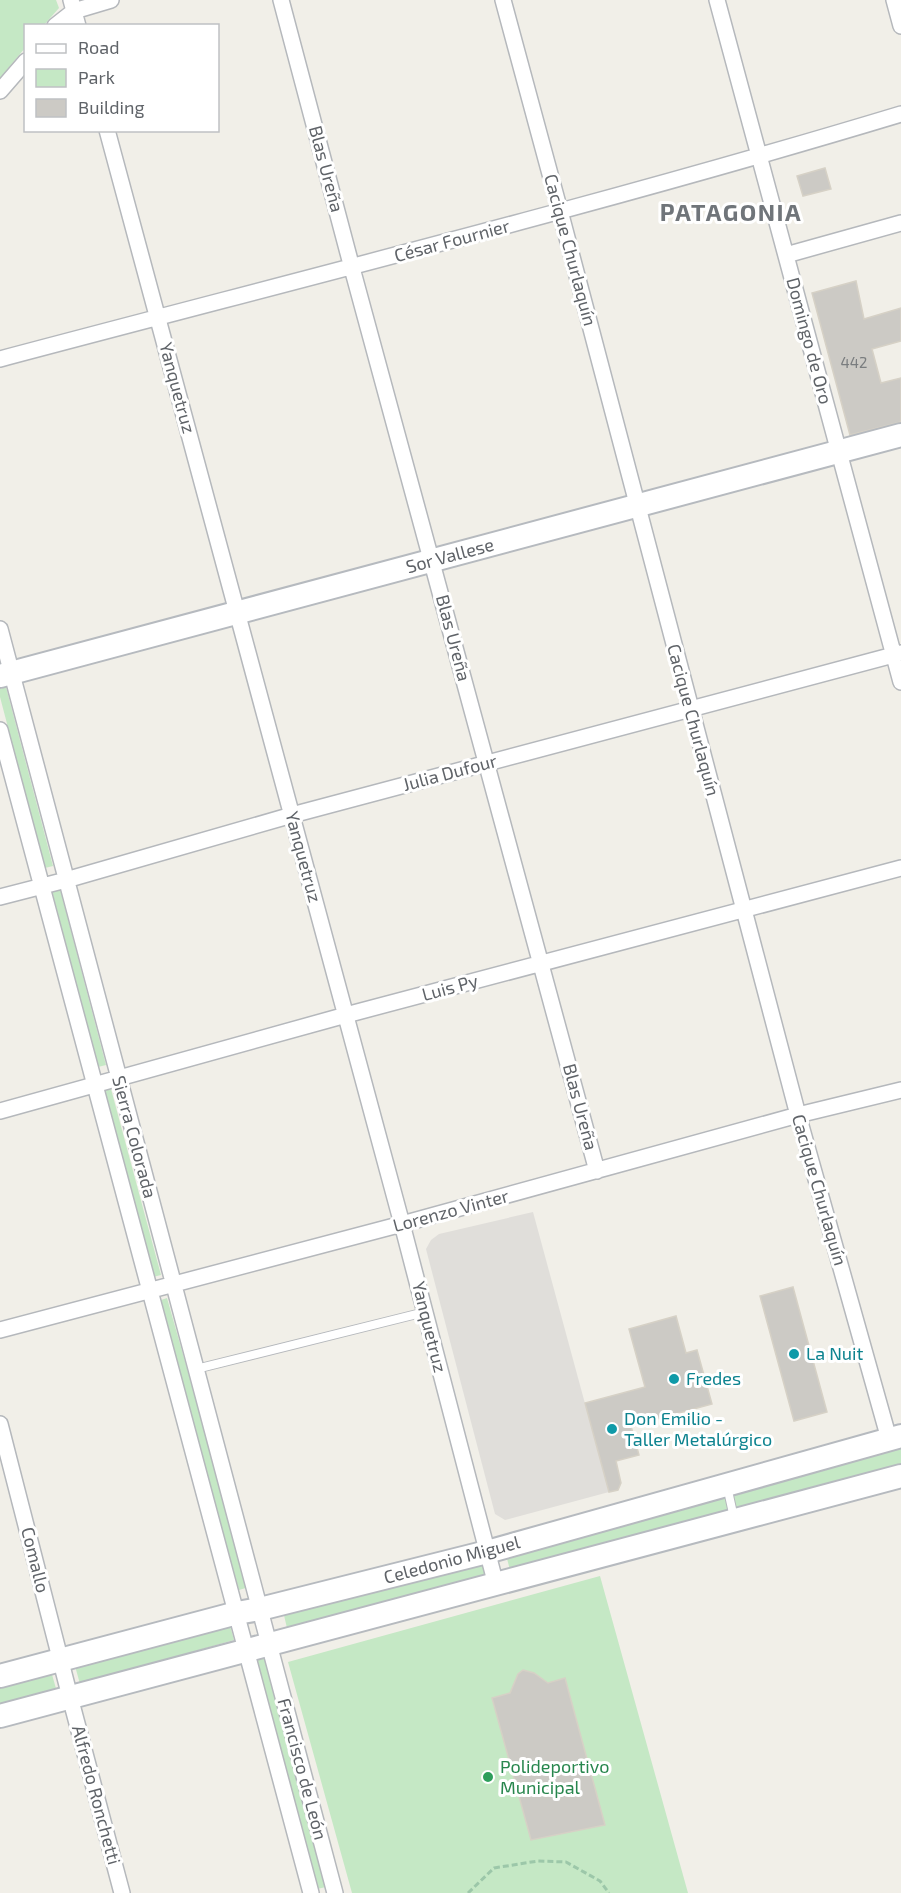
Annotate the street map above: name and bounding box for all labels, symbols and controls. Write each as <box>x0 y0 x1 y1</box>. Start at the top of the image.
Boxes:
legend <box>24 24 219 132</box>
text: Road <box>78 36 119 58</box>
text: Park <box>78 66 115 88</box>
text: Building <box>78 96 145 118</box>
street label: Blas Ureña <box>305 123 349 214</box>
street label: Cacique Churlaquín <box>540 171 602 328</box>
district label: PATAGONIA <box>660 197 802 226</box>
street label: César Fournier <box>392 214 512 266</box>
street label: Domingo de Oro <box>782 275 837 407</box>
street label: Yanquetruz <box>155 340 201 436</box>
house number: 442 <box>841 353 867 371</box>
street label: Sor Vallese <box>403 533 496 577</box>
street label: Blas Ureña <box>432 592 476 683</box>
street label: Cacique Churlaquín <box>663 641 725 798</box>
street label: Julia Dufour <box>400 749 499 795</box>
street label: Yanquetruz <box>281 809 327 905</box>
street label: Luis Py <box>419 969 481 1005</box>
street label: Blas Ureña <box>559 1061 603 1152</box>
street label: Sierra Colorada <box>108 1073 162 1200</box>
street label: Cacique Churlaquín <box>788 1111 852 1268</box>
street label: Lorenzo Vinter <box>390 1184 511 1236</box>
street label: Yanquetruz <box>408 1279 452 1375</box>
place label: La Nuit <box>806 1342 864 1364</box>
marker: La Nuit <box>787 1347 801 1361</box>
place label: Fredes <box>686 1367 741 1389</box>
marker: Fredes <box>667 1372 681 1386</box>
place label: Don Emilio - Taller Metalúrgico <box>624 1407 772 1450</box>
marker: Don Emilio - Taller Metalúrgico <box>605 1422 619 1436</box>
street label: Comallo <box>17 1525 55 1595</box>
street label: Celedonio Miguel <box>381 1530 523 1588</box>
street label: Francisco de León <box>273 1695 332 1842</box>
street label: Alfredo Ronchetti <box>68 1723 126 1867</box>
place label: Polideportivo Municipal <box>500 1755 609 1798</box>
marker: Polideportivo Municipal <box>481 1770 495 1784</box>

